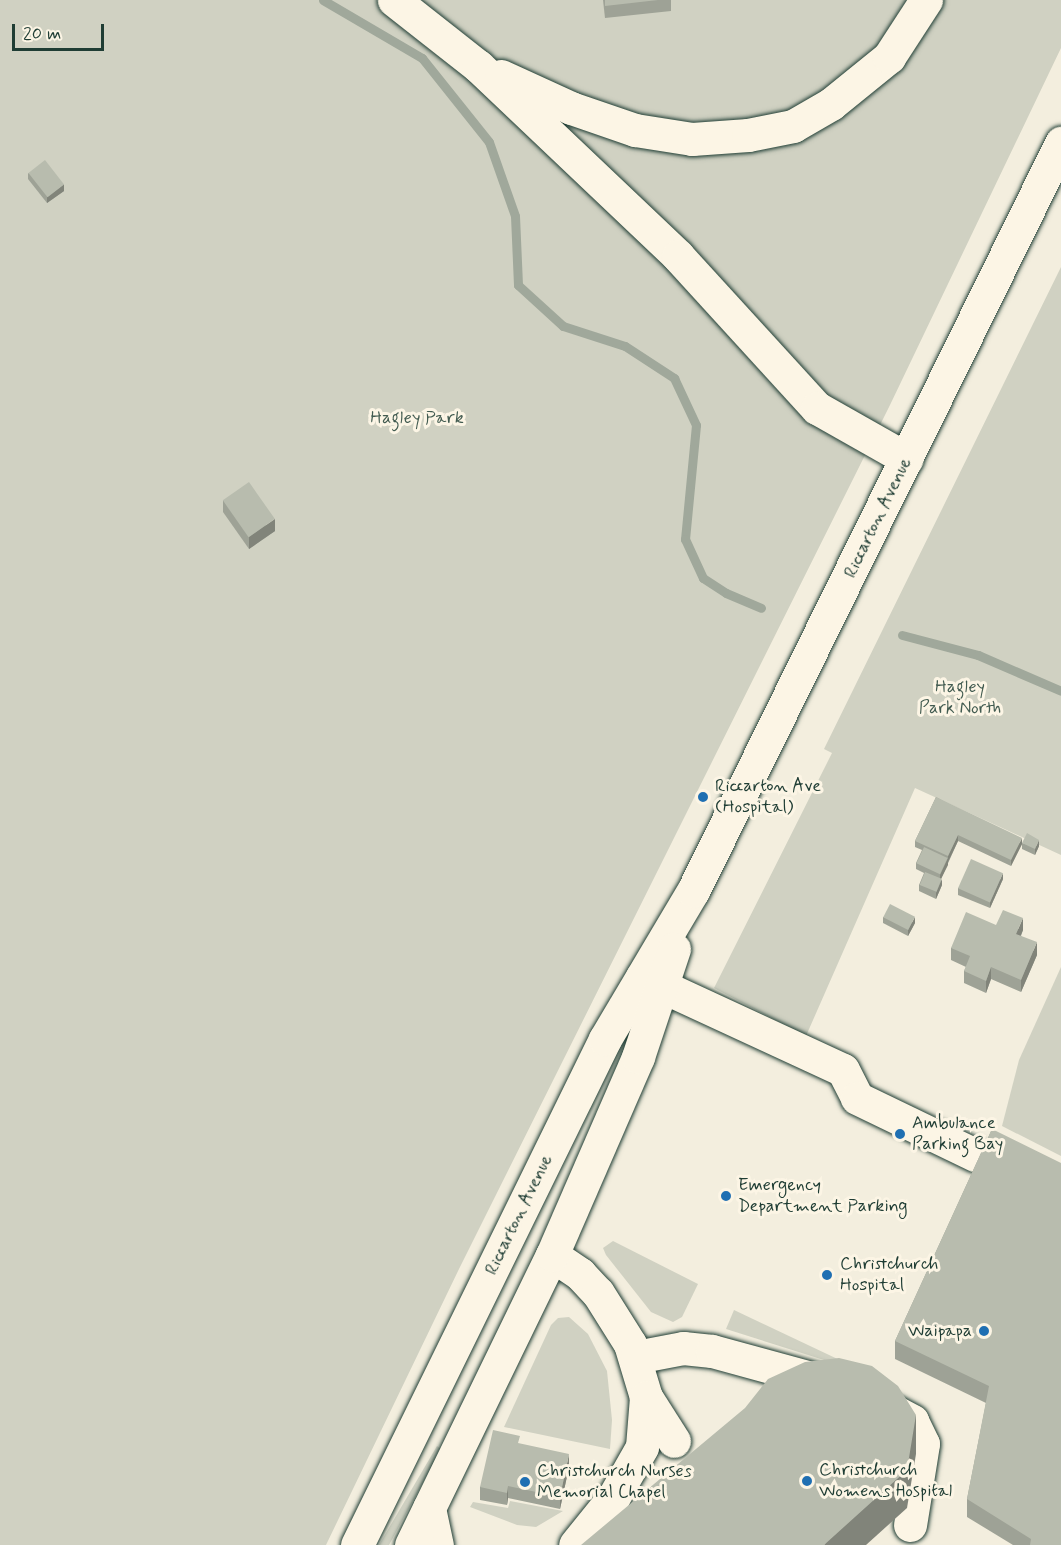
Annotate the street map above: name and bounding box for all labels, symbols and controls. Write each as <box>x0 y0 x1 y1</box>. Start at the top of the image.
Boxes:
scale bar <box>15 12 106 50</box>
text: 20 m <box>23 22 61 46</box>
park label: Hagley Park <box>372 407 462 429</box>
street label: Riccarton Avenue <box>839 453 917 583</box>
park label: Hagley Park North <box>919 677 1001 720</box>
place label: Riccarton Ave (Hospital) <box>715 776 820 818</box>
marker: Riccarton Ave (Hospital) <box>696 790 710 804</box>
place label: Ambulance Parking Bay <box>912 1113 1004 1156</box>
marker: Ambulance Parking Bay <box>893 1127 907 1141</box>
street label: Riccarton Avenue <box>480 1150 558 1280</box>
place label: Emergency Department Parking <box>738 1175 905 1218</box>
marker: Emergency Department Parking <box>719 1189 733 1203</box>
place label: Christchurch Hospital <box>840 1254 938 1296</box>
marker: Christchurch Hospital <box>818 1266 836 1284</box>
place label: Waipapa <box>908 1320 972 1342</box>
marker: Waipapa <box>977 1324 991 1338</box>
place label: Christchurch Womens Hospital <box>819 1460 959 1502</box>
place label: Christchurch Nurses Memorial Chapel <box>537 1461 692 1504</box>
marker: Christchurch Womens Hospital <box>800 1474 814 1488</box>
marker: Christchurch Nurses Memorial Chapel <box>518 1475 532 1489</box>

